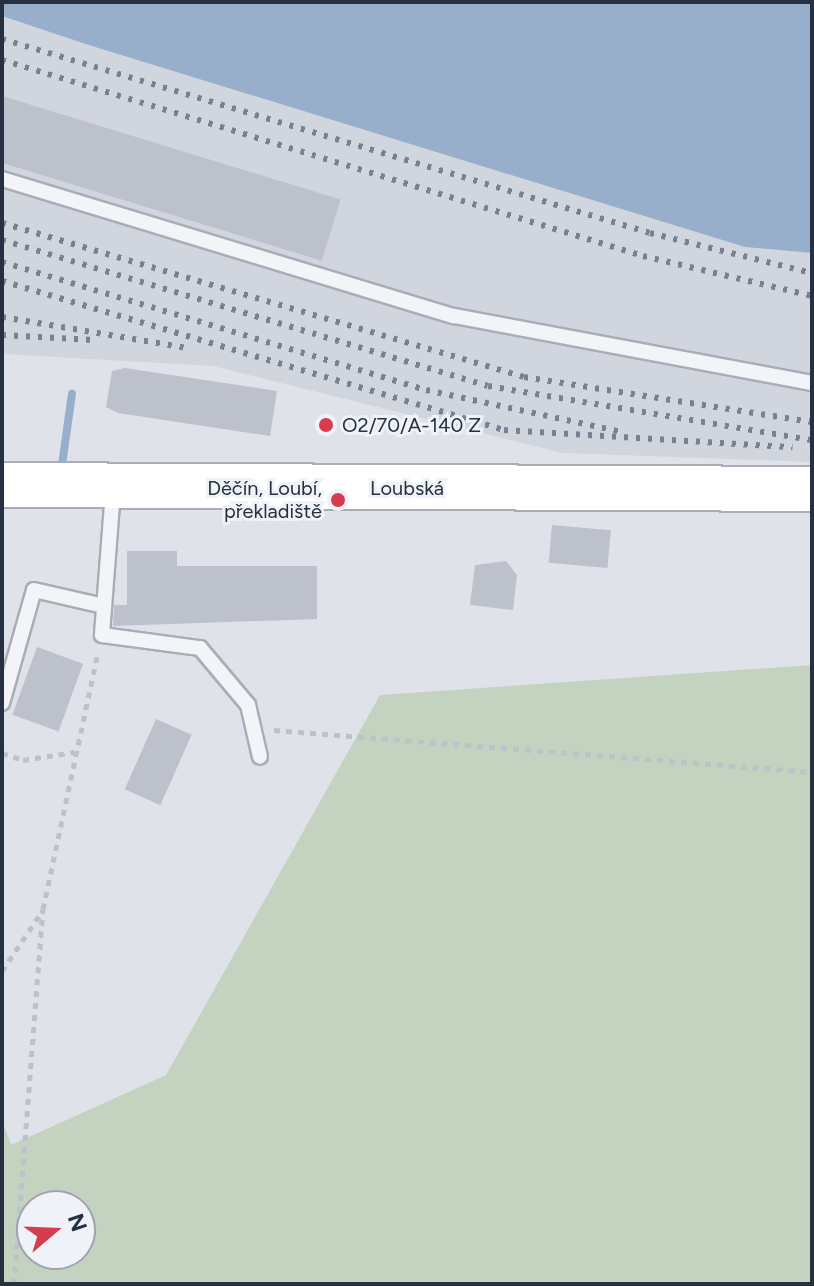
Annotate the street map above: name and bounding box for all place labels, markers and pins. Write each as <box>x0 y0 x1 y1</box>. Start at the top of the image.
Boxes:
place label: O2/70/A-140 Z <box>342 413 481 437</box>
marker: O2/70/A-140 Z <box>317 416 335 434</box>
place label: Děčín, Loubí, překladiště <box>207 476 322 523</box>
marker: Děčín, Loubí, překladiště <box>329 491 347 509</box>

